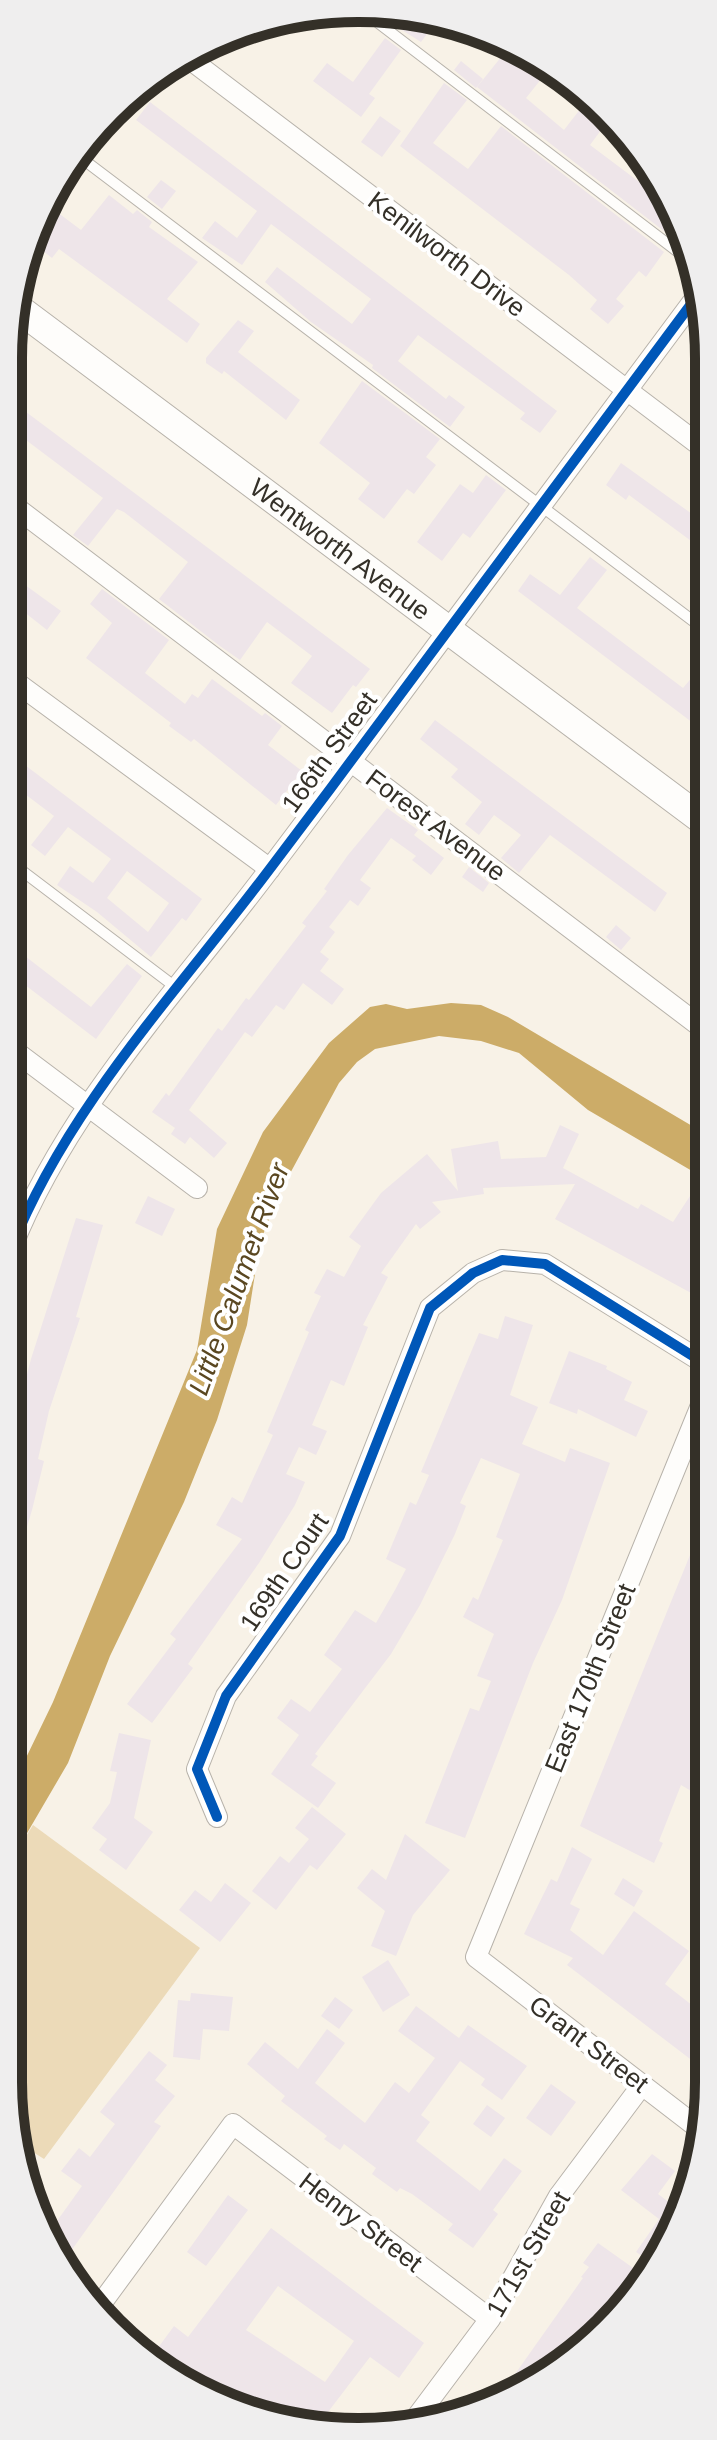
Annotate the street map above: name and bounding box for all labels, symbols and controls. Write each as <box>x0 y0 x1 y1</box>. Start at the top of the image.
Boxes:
street label: Kenilworth Drive <box>362 185 532 323</box>
street label: Wentworth Avenue <box>244 472 436 626</box>
street label: 166th Street <box>275 685 383 818</box>
street label: Forest Avenue <box>360 763 512 887</box>
water label: Little Calumet River <box>183 1157 296 1399</box>
street label: 169th Court <box>234 1507 335 1637</box>
street label: East 170th Street <box>538 1579 642 1777</box>
street label: Grant Street <box>523 1989 655 2099</box>
street label: Henry Street <box>294 2166 429 2278</box>
street label: 171st Street <box>480 2185 576 2322</box>

